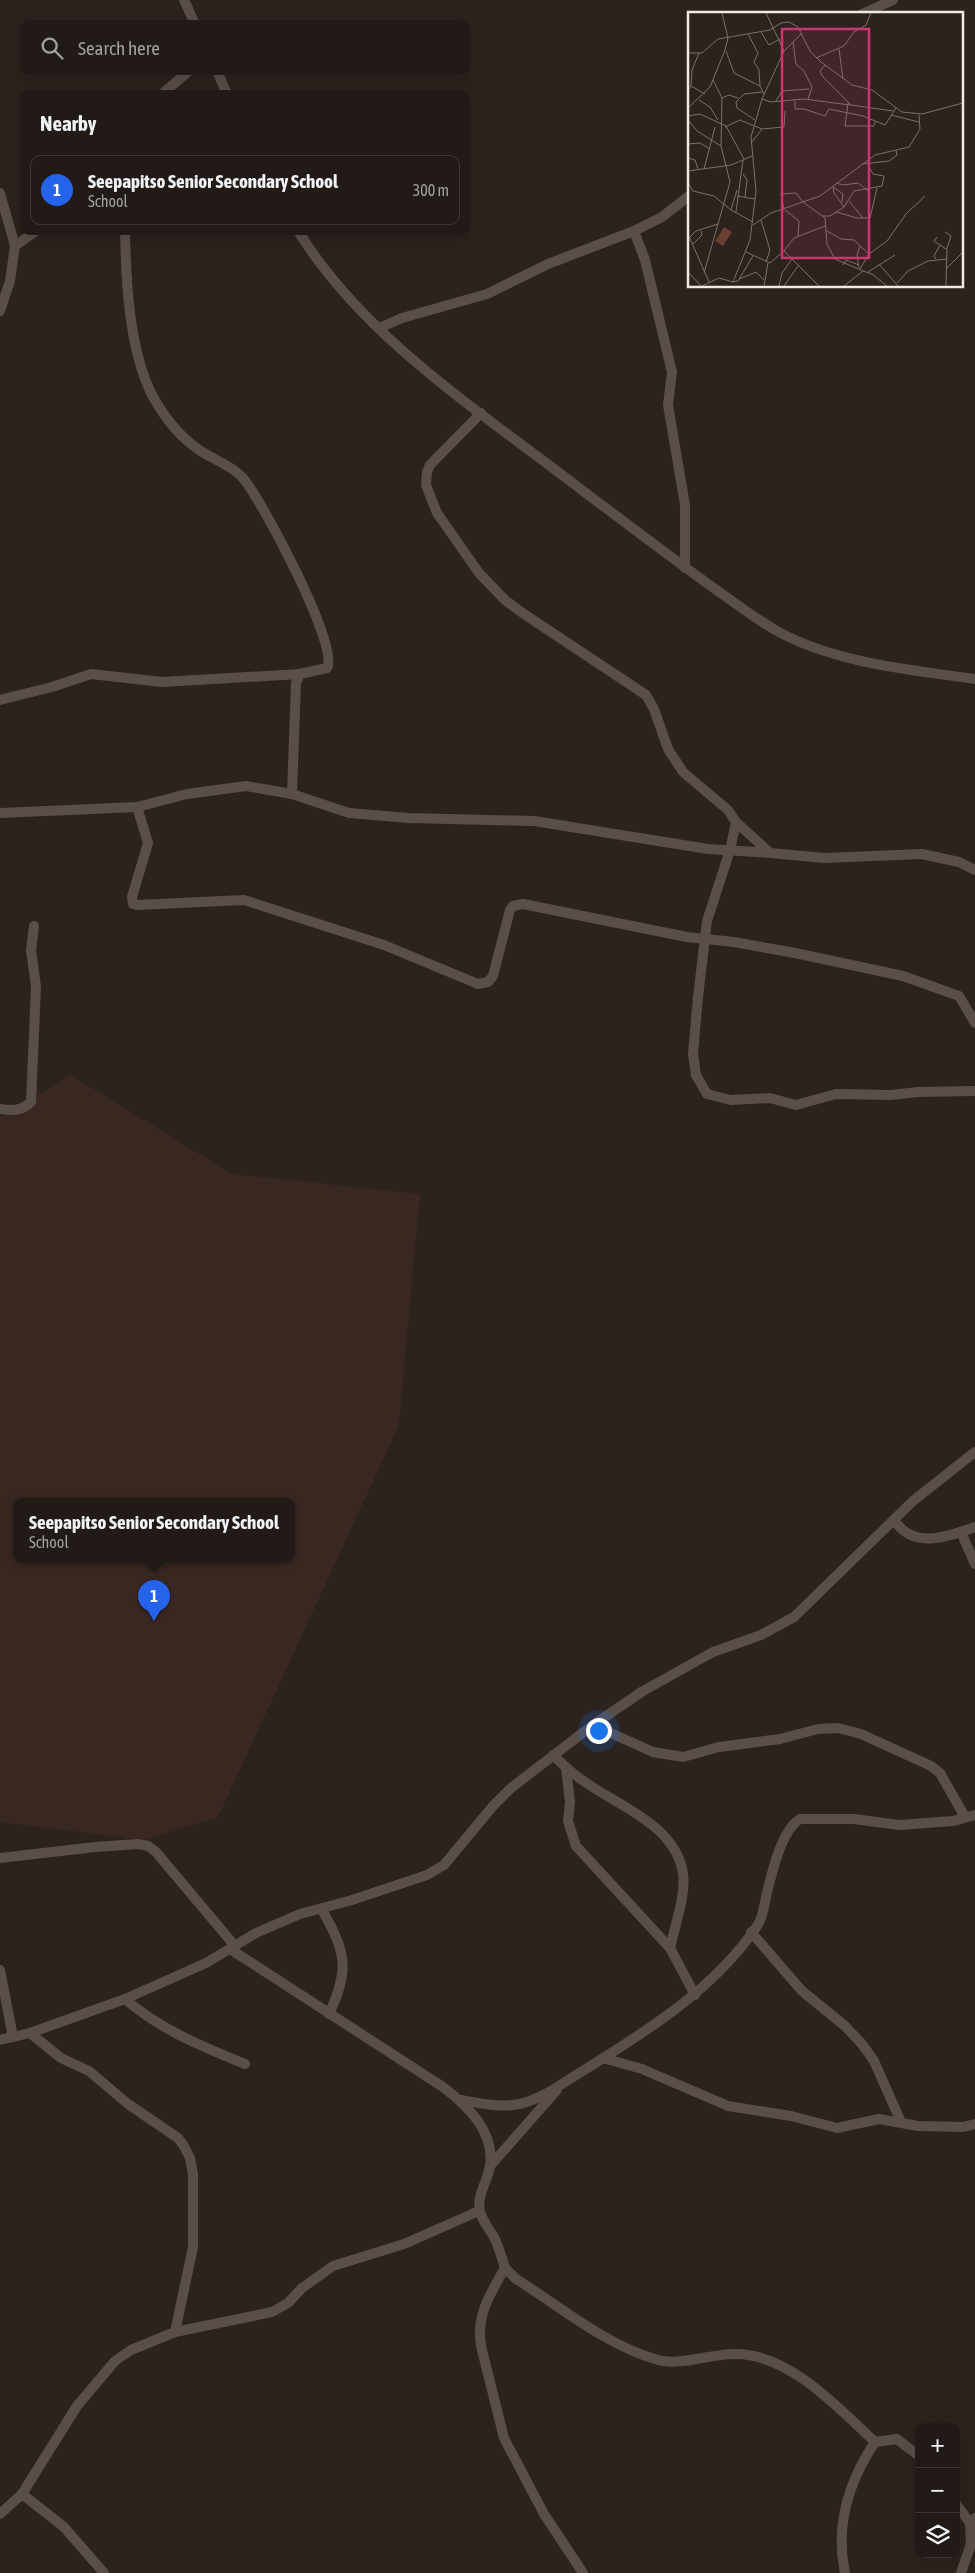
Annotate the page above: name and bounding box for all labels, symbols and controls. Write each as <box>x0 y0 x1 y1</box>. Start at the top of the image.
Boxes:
inset map <box>688 12 962 288</box>
search box <box>20 20 470 75</box>
icon: search <box>38 34 66 62</box>
text: Search here <box>78 37 160 59</box>
text: Nearby <box>40 111 96 135</box>
text: Seepapitso Senior Secondary School <box>88 170 338 192</box>
text: 1 <box>53 181 61 199</box>
text: 300 m <box>413 181 449 199</box>
text: School <box>88 192 128 210</box>
popup <box>13 1498 295 1563</box>
text: Seepapitso Senior Secondary School <box>29 1511 279 1533</box>
text: School <box>29 1533 69 1551</box>
pin: 1 <box>138 1580 170 1621</box>
your location <box>586 1718 612 1744</box>
map controls <box>915 2423 960 2558</box>
button: + <box>915 2423 960 2468</box>
button: − <box>915 2468 960 2513</box>
button: layers <box>915 2513 960 2558</box>

